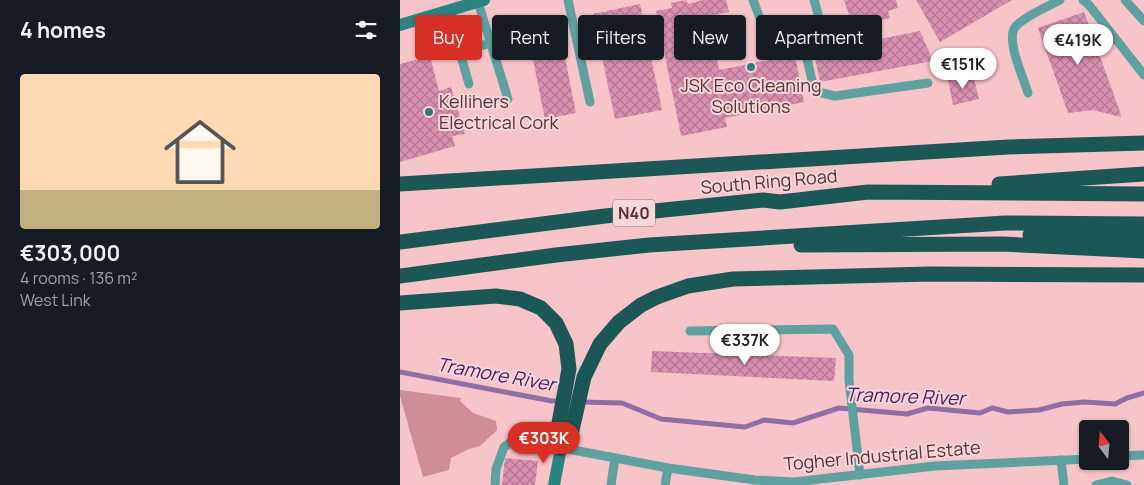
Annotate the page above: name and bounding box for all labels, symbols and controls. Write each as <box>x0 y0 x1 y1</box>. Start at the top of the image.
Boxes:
chip: Buy <box>415 15 482 60</box>
chip: Rent <box>492 15 568 60</box>
chip: Filters <box>578 15 664 60</box>
chip: New <box>674 15 746 60</box>
chip: Apartment <box>756 15 882 60</box>
text: 4 homes <box>20 16 106 44</box>
icon: filters <box>352 16 380 44</box>
pin: €419K <box>1043 23 1113 66</box>
text: €419K <box>1054 29 1102 51</box>
pin: €151K <box>928 48 998 90</box>
text: €151K <box>941 53 985 75</box>
marker: JSK Eco Cleaning Solutions <box>745 61 757 73</box>
place label: JSK Eco Cleaning Solutions <box>680 73 822 118</box>
place label: Kellihers Electrical Cork <box>439 89 560 134</box>
marker: Kellihers Electrical Cork <box>423 106 435 118</box>
icon: home <box>155 107 245 197</box>
street label: South Ring Road <box>700 163 838 199</box>
road number: N40 <box>613 200 655 227</box>
text: €303,000 <box>20 239 120 267</box>
text: 4 rooms · 136 m² <box>20 267 137 289</box>
text: West Link <box>20 289 91 311</box>
pin: €337K <box>710 324 780 366</box>
text: €337K <box>721 329 769 351</box>
water label: Tramore River <box>435 351 559 398</box>
water label: Tramore River <box>845 381 968 411</box>
north arrow <box>1079 420 1129 470</box>
map controls <box>1079 420 1129 470</box>
pin: €303K <box>509 422 579 464</box>
text: €303K <box>519 427 569 449</box>
street label: Togher Industrial Estate <box>782 434 981 476</box>

